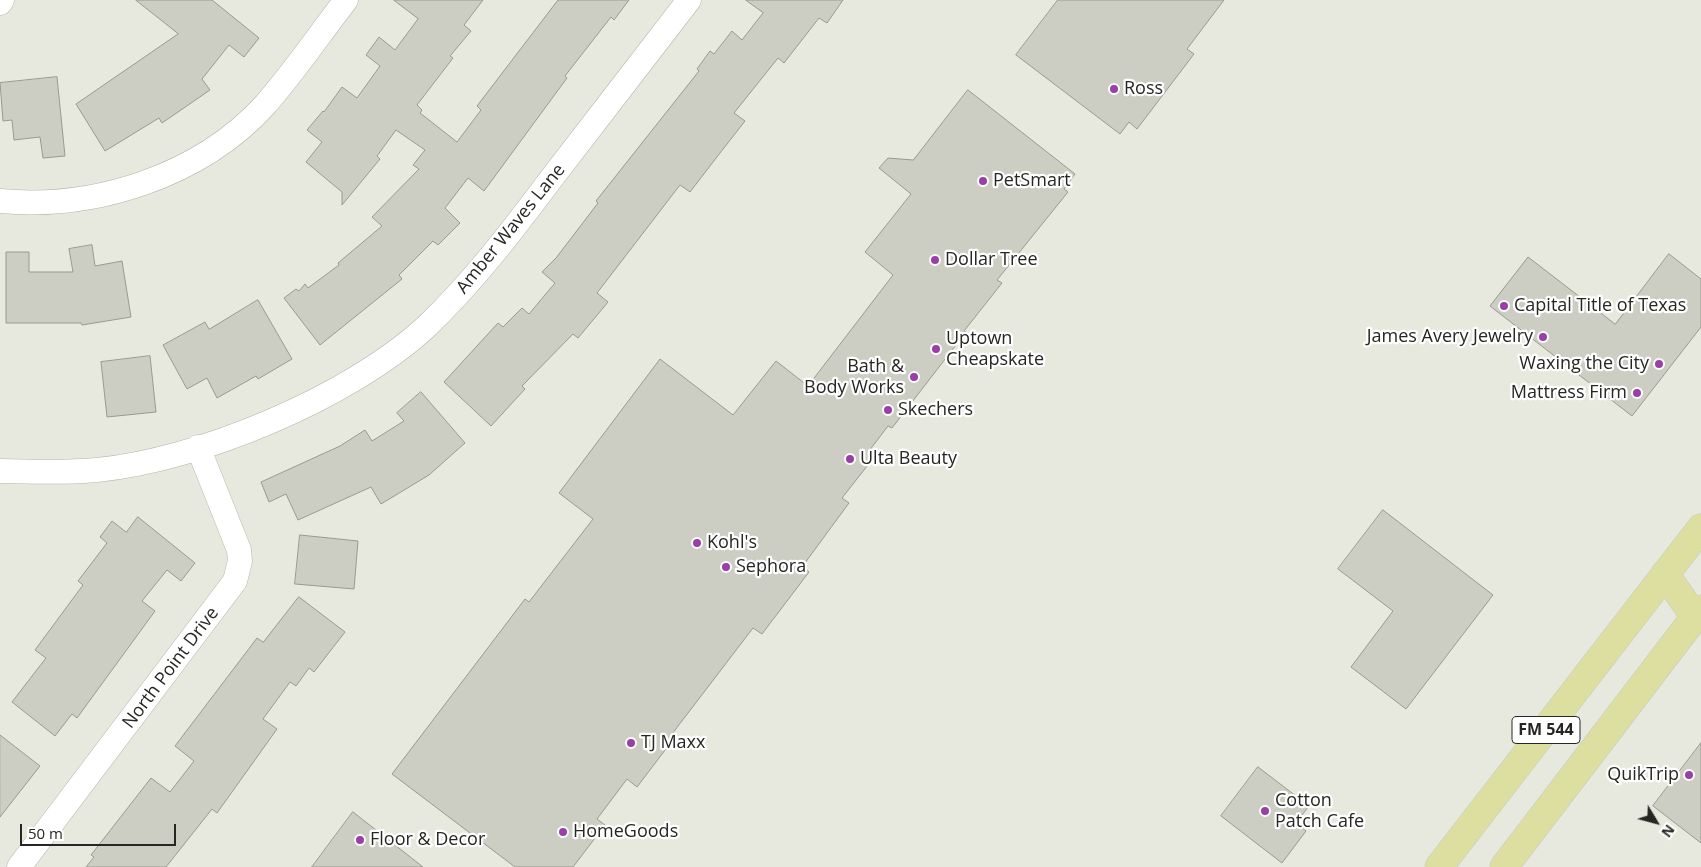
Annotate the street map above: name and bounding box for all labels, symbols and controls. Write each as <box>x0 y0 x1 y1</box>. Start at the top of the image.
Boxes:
place label: Ross <box>1124 78 1163 100</box>
marker: Ross <box>1108 83 1120 95</box>
street label: Amber Waves Lane <box>452 160 570 298</box>
place label: PetSmart <box>993 170 1071 192</box>
marker: PetSmart <box>977 175 989 187</box>
place label: Dollar Tree <box>945 249 1037 271</box>
marker: Dollar Tree <box>929 254 941 266</box>
place label: Capital Title of Texas <box>1514 295 1686 317</box>
marker: Capital Title of Texas <box>1498 300 1510 312</box>
place label: James Avery Jewelry <box>1367 326 1533 348</box>
place label: Uptown Cheapskate <box>946 328 1044 370</box>
marker: James Avery Jewelry <box>1537 331 1549 343</box>
marker: Uptown Cheapskate <box>930 343 942 355</box>
place label: Waxing the City <box>1519 353 1649 375</box>
place label: Bath & Body Works <box>804 356 904 398</box>
marker: Waxing the City <box>1653 358 1665 370</box>
marker: Bath & Body Works <box>908 371 920 383</box>
place label: Mattress Firm <box>1511 382 1627 404</box>
marker: Mattress Firm <box>1631 387 1643 399</box>
place label: Skechers <box>898 399 973 421</box>
marker: Skechers <box>882 404 894 416</box>
place label: Ulta Beauty <box>860 448 957 470</box>
marker: Ulta Beauty <box>844 453 856 465</box>
place label: Kohl's <box>707 532 757 554</box>
marker: Kohl's <box>691 537 703 549</box>
place label: Sephora <box>736 556 806 578</box>
marker: Sephora <box>720 561 732 573</box>
street label: North Point Drive <box>118 603 224 733</box>
road number: FM 544 <box>1512 716 1580 744</box>
place label: TJ Maxx <box>641 732 705 754</box>
marker: TJ Maxx <box>625 737 637 749</box>
place label: QuikTrip <box>1607 764 1679 786</box>
marker: QuikTrip <box>1683 769 1695 781</box>
place label: Cotton Patch Cafe <box>1275 790 1364 832</box>
north arrow <box>1631 797 1681 847</box>
marker: Cotton Patch Cafe <box>1259 805 1271 817</box>
scale bar <box>22 814 179 846</box>
place label: HomeGoods <box>573 821 678 843</box>
text: N <box>1657 821 1679 842</box>
text: 50 m <box>28 823 63 843</box>
marker: HomeGoods <box>557 826 569 838</box>
place label: Floor & Decor <box>370 829 485 851</box>
marker: Floor & Decor <box>354 834 366 846</box>

